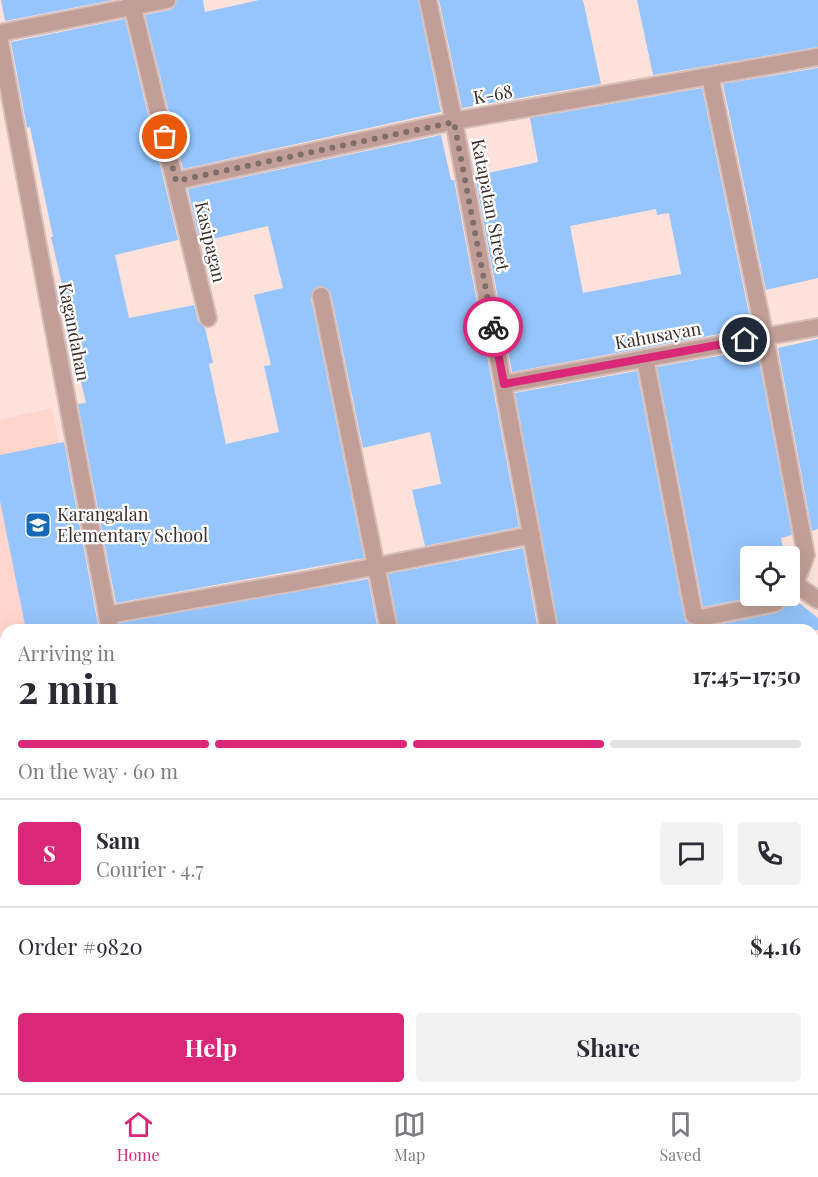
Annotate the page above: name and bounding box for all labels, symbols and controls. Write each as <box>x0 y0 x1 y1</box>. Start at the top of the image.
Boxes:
street label: K-68 <box>471 79 514 109</box>
pin <box>139 111 190 162</box>
icon: bag <box>148 120 181 153</box>
street label: Katapatan Street <box>466 137 516 274</box>
street label: Kasipagan <box>190 199 232 285</box>
street label: Kagandahan <box>54 281 96 383</box>
courier <box>463 297 523 357</box>
icon: bike <box>477 311 510 344</box>
pin <box>719 314 770 365</box>
street label: Kahusayan <box>613 316 703 354</box>
icon: home <box>728 323 761 356</box>
place label: Karangalan Elementary School <box>57 502 208 547</box>
school or university icon: Karangalan Elementary School <box>23 510 53 540</box>
map controls <box>740 546 800 606</box>
button: locate <box>740 546 800 606</box>
text: Arriving in <box>18 639 115 666</box>
text: 17:45–17:50 <box>692 660 801 690</box>
text: 2 min <box>18 662 119 714</box>
text: On the way · 60 m <box>18 757 178 784</box>
button: chat <box>660 822 723 885</box>
button: phone <box>738 822 801 885</box>
text: Sam <box>96 825 140 855</box>
text: S <box>43 838 56 868</box>
text: Courier · 4.7 <box>96 855 204 882</box>
text: Order #9820 <box>18 931 143 961</box>
text: $4.16 <box>750 931 801 961</box>
button: Help <box>18 1013 404 1082</box>
button: Share <box>416 1013 801 1082</box>
tab: Home <box>117 1108 160 1165</box>
tab: Map <box>393 1108 426 1165</box>
tab: Saved <box>660 1108 701 1165</box>

